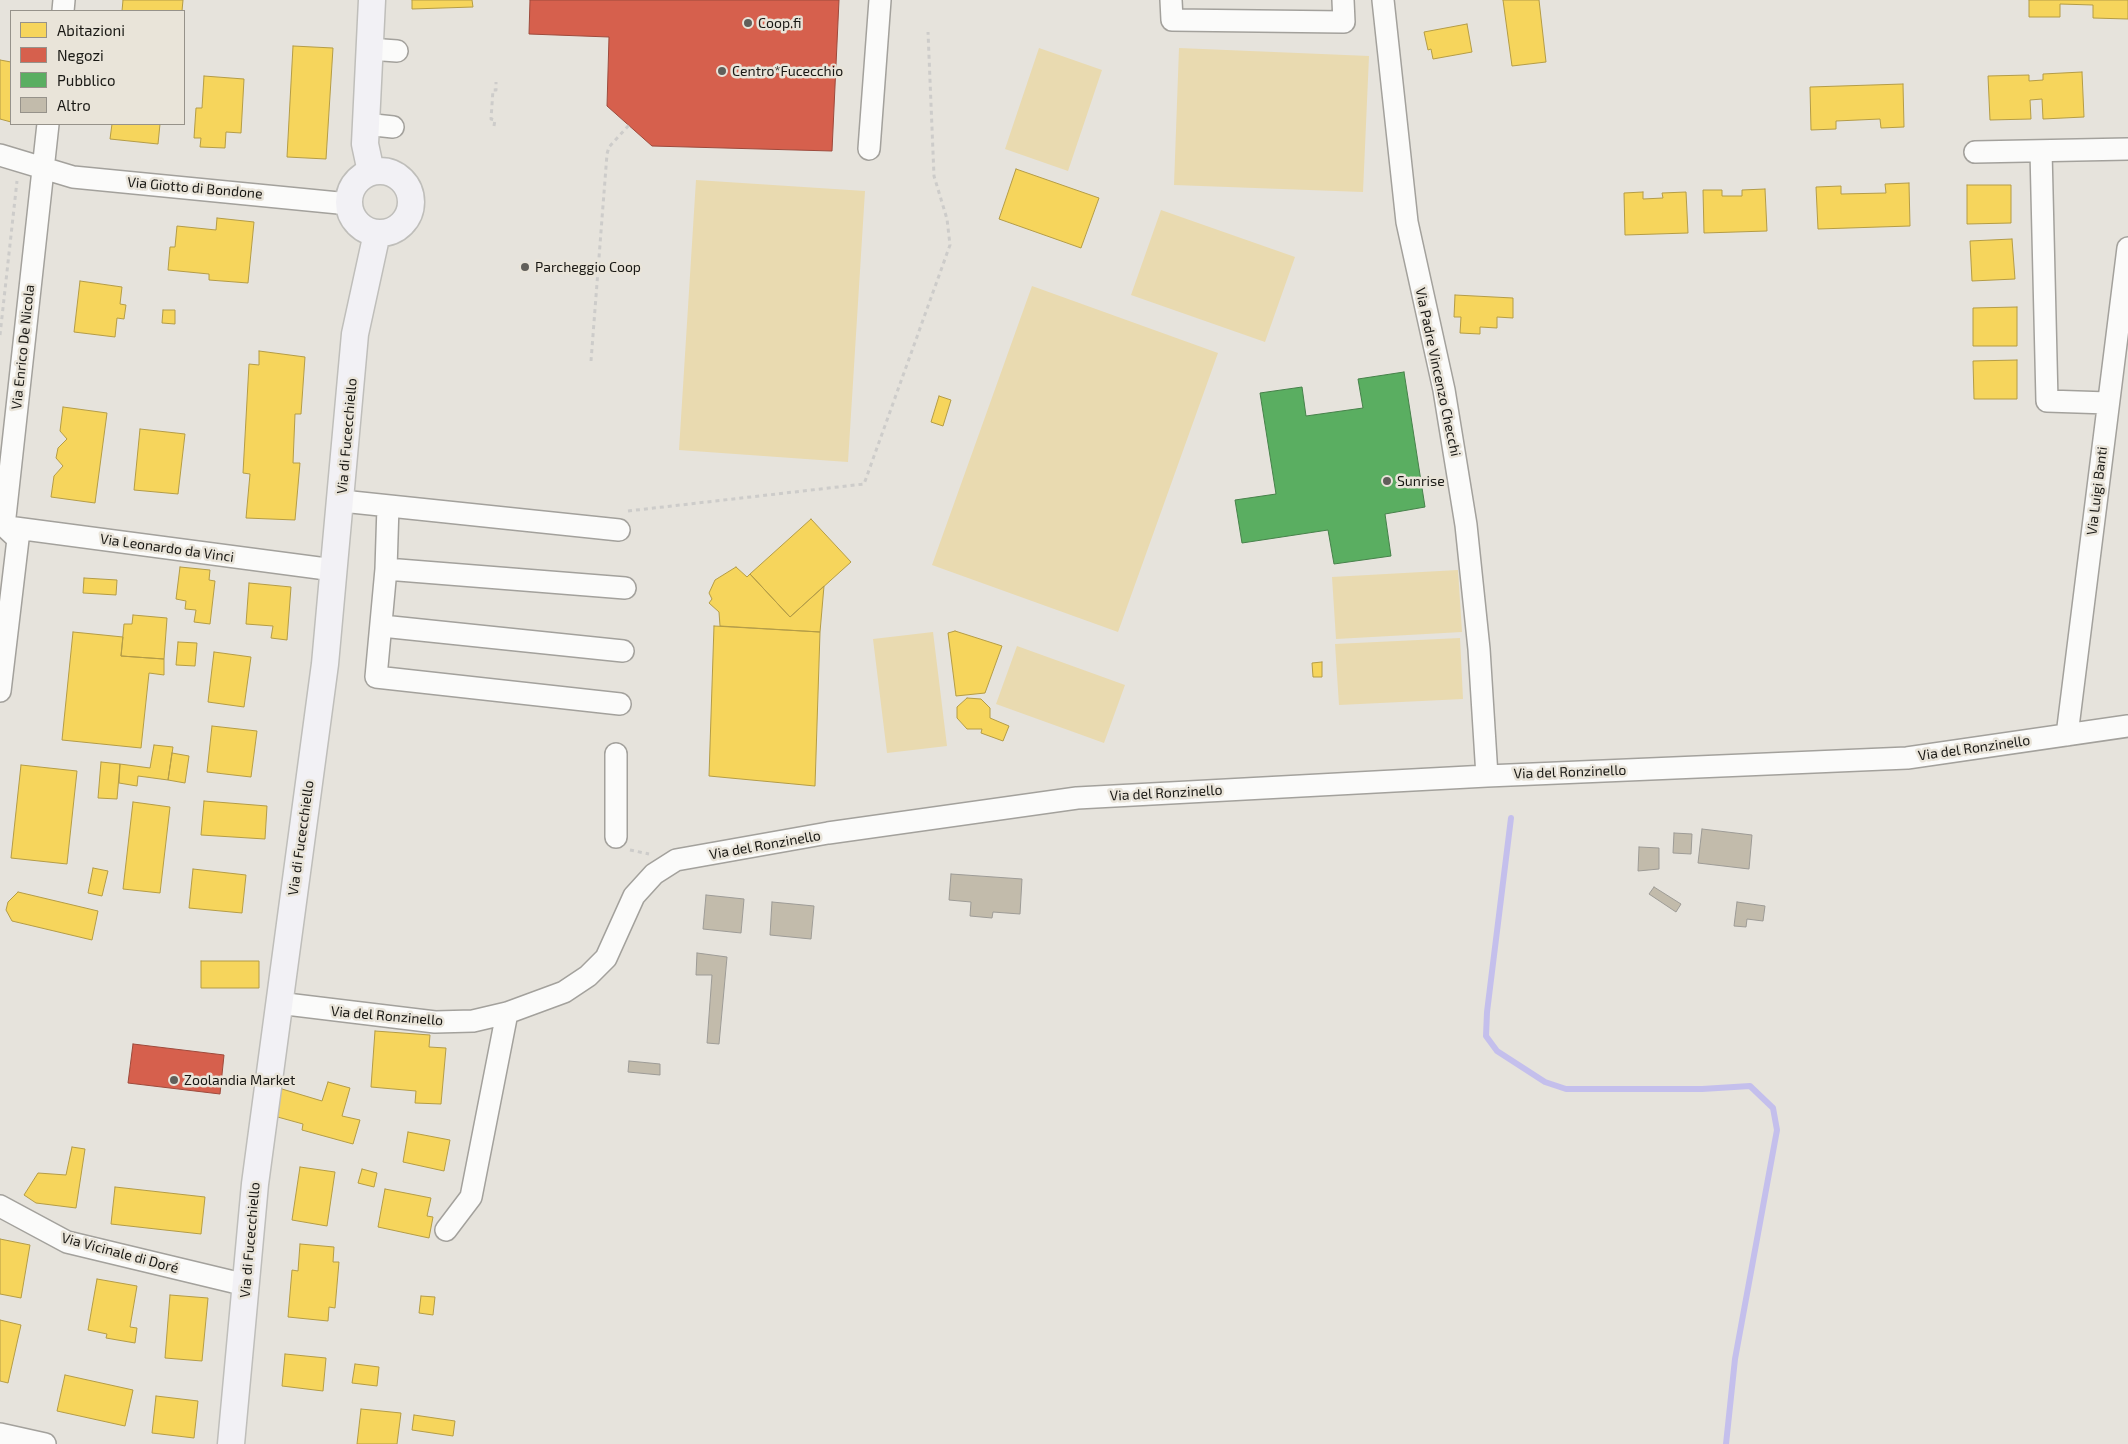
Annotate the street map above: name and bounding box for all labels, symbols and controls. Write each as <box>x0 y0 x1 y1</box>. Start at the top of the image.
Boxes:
legend <box>10 10 185 125</box>
place label: Coop.fi <box>758 15 802 31</box>
marker: Coop.fi <box>742 17 754 29</box>
text: Abitazioni <box>57 21 125 39</box>
text: Negozi <box>57 46 104 64</box>
place label: Centro*Fucecchio <box>732 63 843 79</box>
marker: Centro*Fucecchio <box>716 65 728 77</box>
text: Pubblico <box>57 71 115 89</box>
text: Altro <box>57 96 91 114</box>
street label: Via Giotto di Bondone <box>127 174 263 202</box>
place label: Parcheggio Coop <box>535 259 641 275</box>
marker: Parcheggio Coop <box>519 261 531 273</box>
street label: Via Enrico De Nicola <box>8 284 38 410</box>
street label: Via Padre Vincenzo Checchi <box>1412 286 1464 458</box>
street label: Via di Fucecchiello <box>334 378 360 494</box>
street label: Via Luigi Banti <box>2083 446 2111 536</box>
place label: Sunrise <box>1397 473 1445 489</box>
marker: Sunrise <box>1381 475 1393 487</box>
street label: Via Leonardo da Vinci <box>99 530 235 566</box>
street label: Via del Ronzinello <box>1917 732 2031 764</box>
street label: Via del Ronzinello <box>1513 762 1627 782</box>
street label: Via di Fucecchiello <box>285 779 317 897</box>
street label: Via del Ronzinello <box>1109 782 1223 804</box>
street label: Via del Ronzinello <box>708 827 822 863</box>
street label: Via del Ronzinello <box>330 1003 444 1029</box>
place label: Zoolandia Market <box>184 1072 295 1088</box>
marker: Zoolandia Market <box>168 1074 180 1086</box>
street label: Via di Fucecchiello <box>237 1182 263 1298</box>
street label: Via Vicinale di Doré <box>60 1229 180 1277</box>

